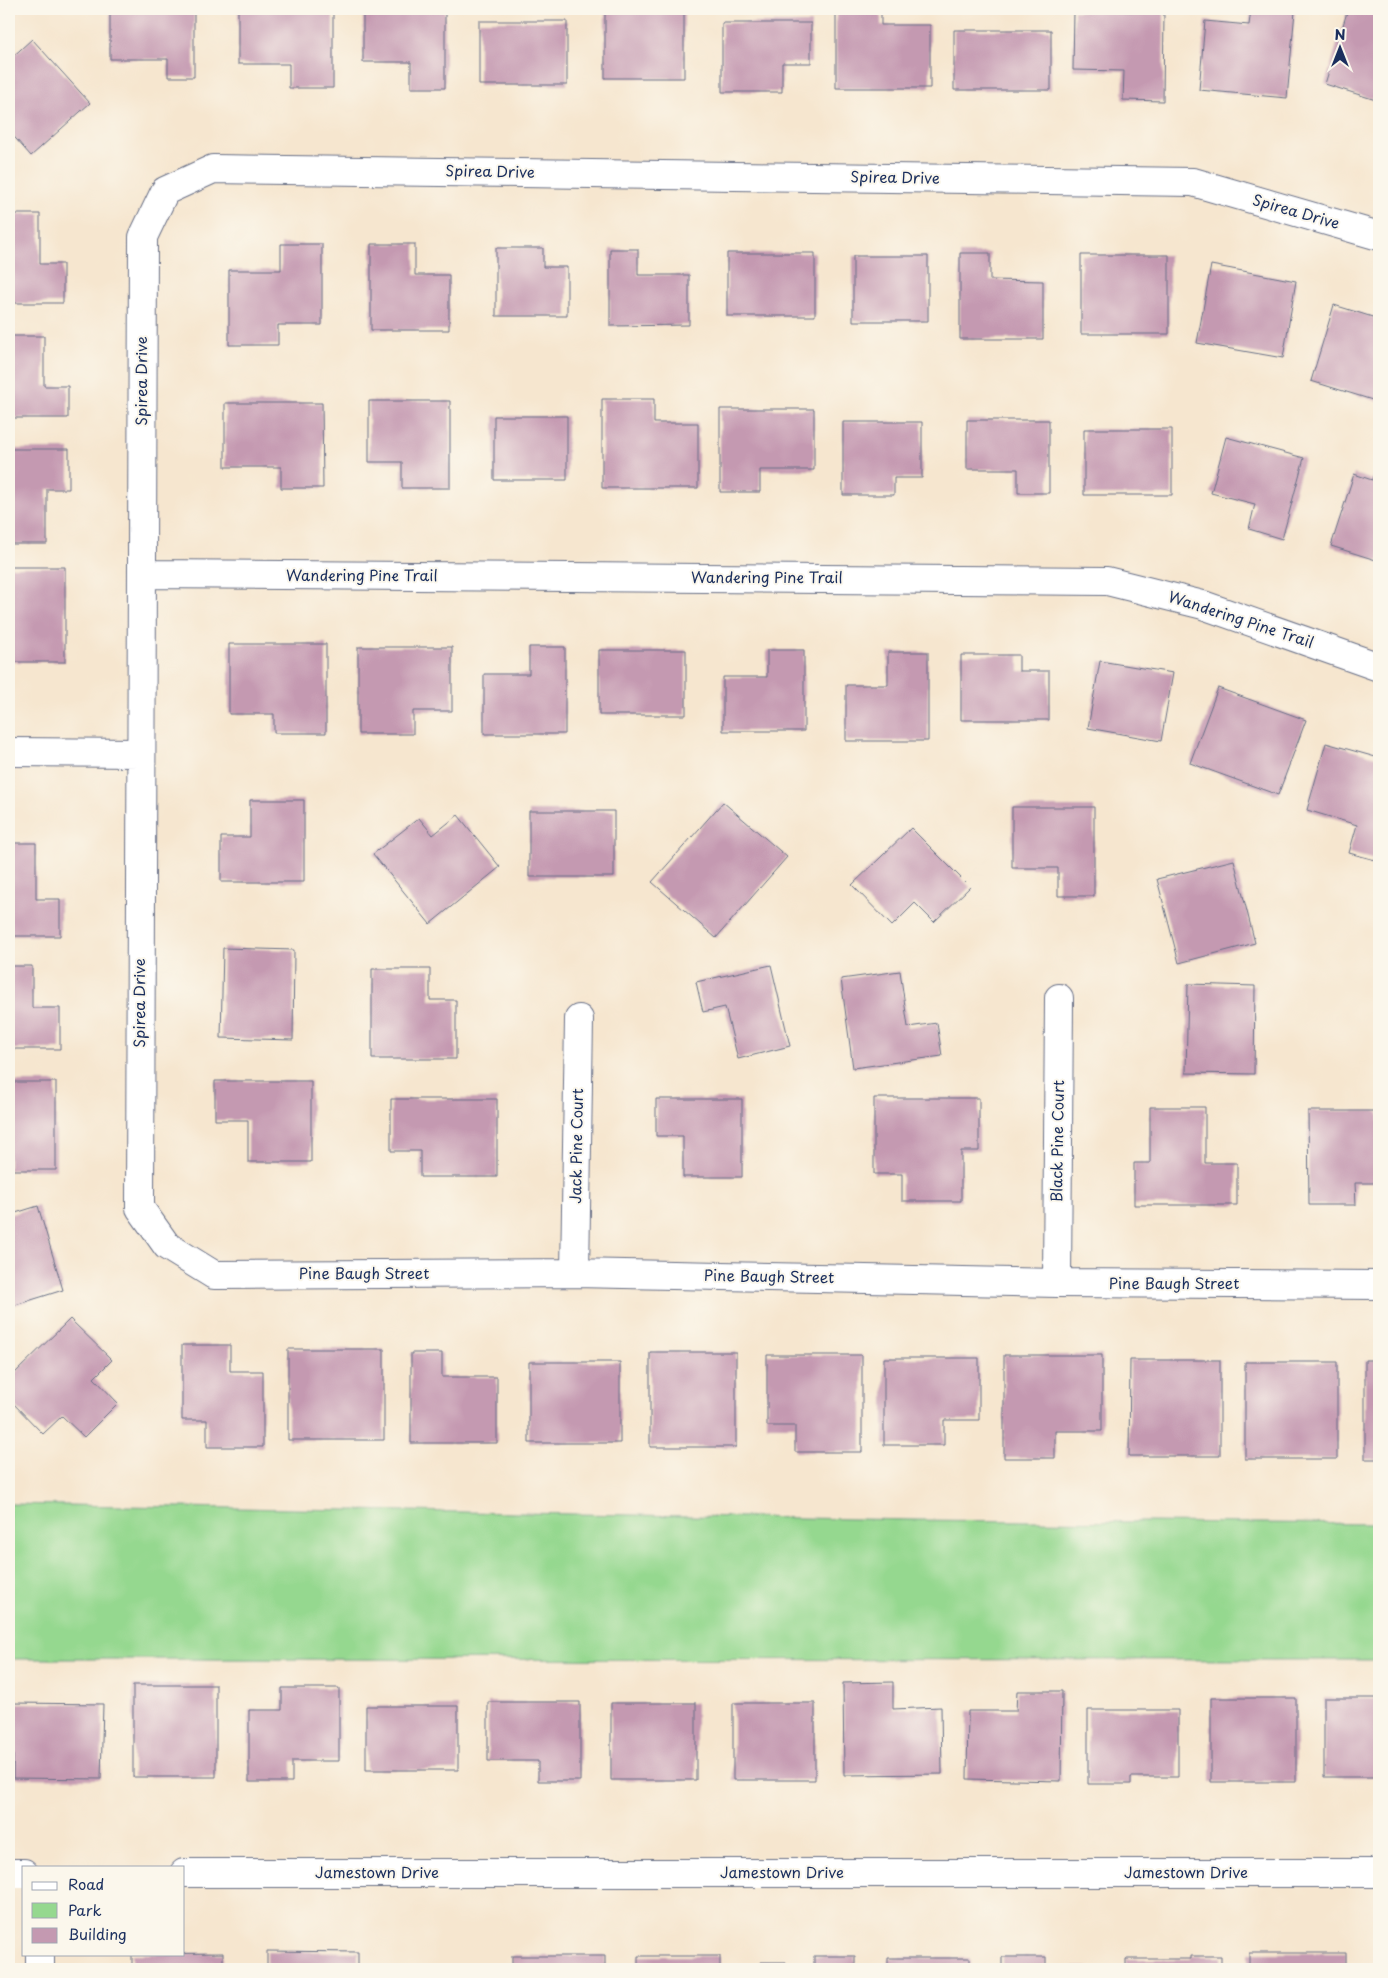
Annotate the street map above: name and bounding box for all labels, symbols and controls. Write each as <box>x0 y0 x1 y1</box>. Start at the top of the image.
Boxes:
north arrow <box>1316 22 1366 72</box>
text: N <box>1334 24 1346 45</box>
street label: Spirea Drive <box>445 158 535 183</box>
street label: Spirea Drive <box>850 164 940 189</box>
street label: Spirea Drive <box>1250 187 1343 234</box>
street label: Spirea Drive <box>129 336 152 426</box>
street label: Wandering Pine Trail <box>286 563 438 586</box>
street label: Wandering Pine Trail <box>691 565 843 588</box>
street label: Wandering Pine Trail <box>1166 584 1317 653</box>
street label: Spirea Drive <box>127 958 150 1048</box>
street label: Black Pine Court <box>1044 1080 1069 1202</box>
street label: Jack Pine Court <box>563 1088 588 1204</box>
street label: Pine Baugh Street <box>299 1261 429 1284</box>
street label: Pine Baugh Street <box>704 1263 834 1288</box>
street label: Pine Baugh Street <box>1109 1271 1239 1294</box>
street label: Jamestown Drive <box>315 1860 439 1883</box>
street label: Jamestown Drive <box>720 1860 844 1883</box>
street label: Jamestown Drive <box>1124 1860 1248 1883</box>
legend <box>22 1866 185 1956</box>
text: Road <box>68 1872 104 1895</box>
text: Park <box>68 1898 102 1921</box>
text: Building <box>68 1922 127 1945</box>

